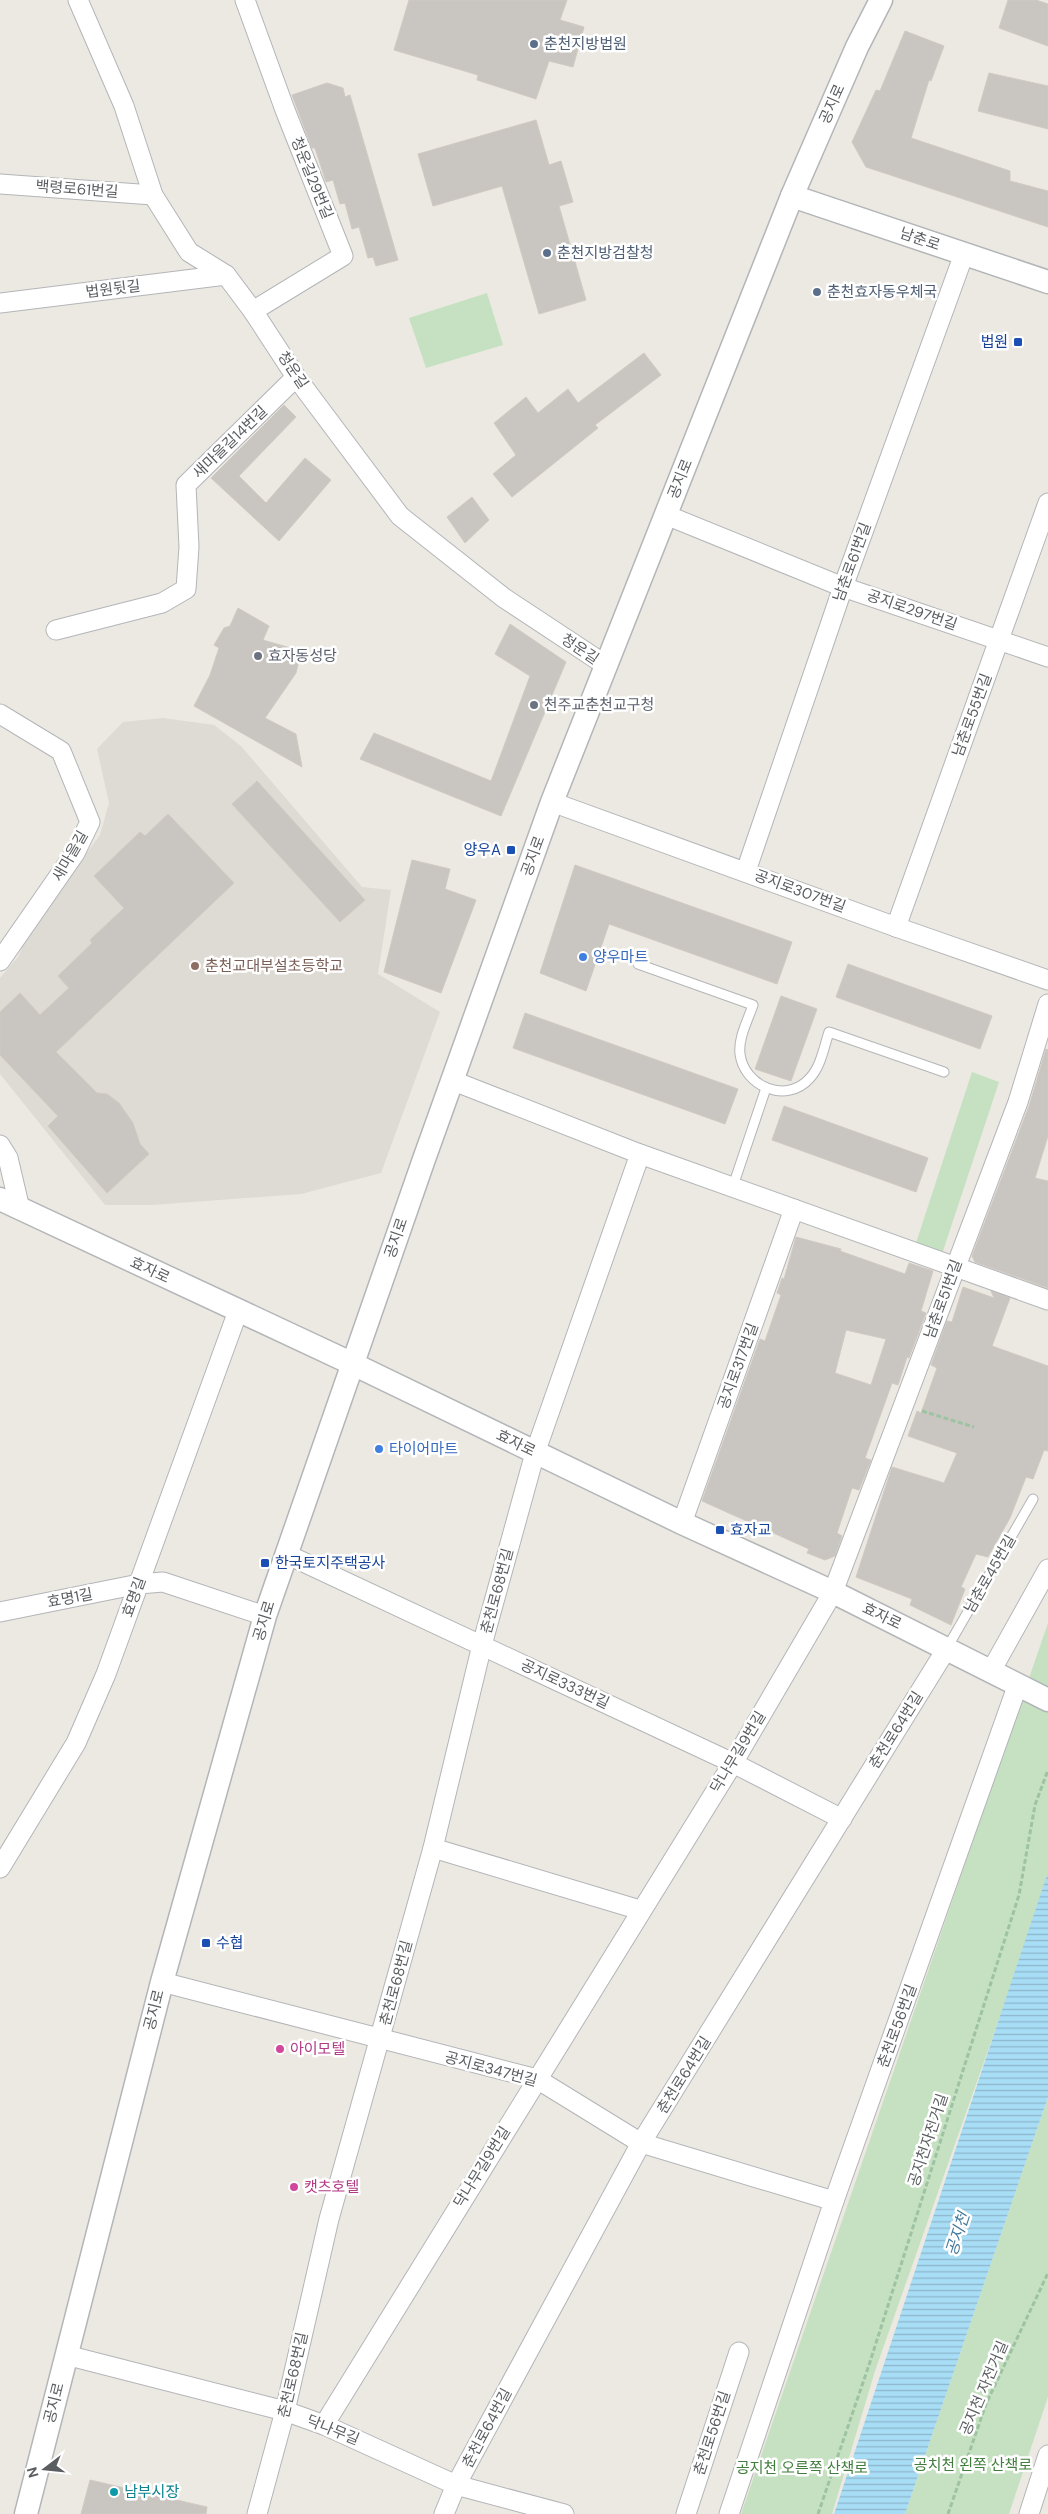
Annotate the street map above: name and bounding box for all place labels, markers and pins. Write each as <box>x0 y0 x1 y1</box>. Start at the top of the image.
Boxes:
place label: 춘천지방법원 <box>544 34 627 54</box>
marker: 춘천지방법원 <box>528 38 540 50</box>
place label: 춘천지방검찰청 <box>557 243 654 263</box>
marker: 춘천지방검찰청 <box>541 247 553 259</box>
place label: 춘천효자동우체국 <box>827 282 937 302</box>
marker: 춘천효자동우체국 <box>811 286 823 298</box>
place label: 법원 <box>980 332 1008 352</box>
marker: 법원 <box>1012 336 1024 348</box>
place label: 효자동성당 <box>268 646 337 666</box>
marker: 효자동성당 <box>252 650 264 662</box>
place label: 천주교춘천교구청 <box>544 695 654 715</box>
marker: 천주교춘천교구청 <box>528 699 540 711</box>
place label: 양우A <box>463 840 501 860</box>
marker: 양우A <box>505 844 517 856</box>
place label: 양우마트 <box>593 947 648 967</box>
marker: 양우마트 <box>577 951 589 963</box>
place label: 춘천교대부설초등학교 <box>205 956 343 976</box>
marker: 춘천교대부설초등학교 <box>189 960 201 972</box>
place label: 타이어마트 <box>389 1439 458 1459</box>
marker: 타이어마트 <box>373 1443 385 1455</box>
place label: 효자교 <box>730 1520 771 1540</box>
marker: 효자교 <box>714 1524 726 1536</box>
place label: 한국토지주택공사 <box>275 1553 386 1573</box>
marker: 한국토지주택공사 <box>259 1557 271 1569</box>
place label: 수협 <box>216 1933 244 1953</box>
marker: 수협 <box>200 1937 212 1949</box>
place label: 아이모텔 <box>290 2039 345 2059</box>
marker: 아이모텔 <box>274 2043 286 2055</box>
place label: 캣츠호텔 <box>304 2177 359 2197</box>
marker: 캣츠호텔 <box>288 2181 300 2193</box>
place label: 남부시장 <box>124 2482 179 2502</box>
marker: 남부시장 <box>108 2486 120 2498</box>

